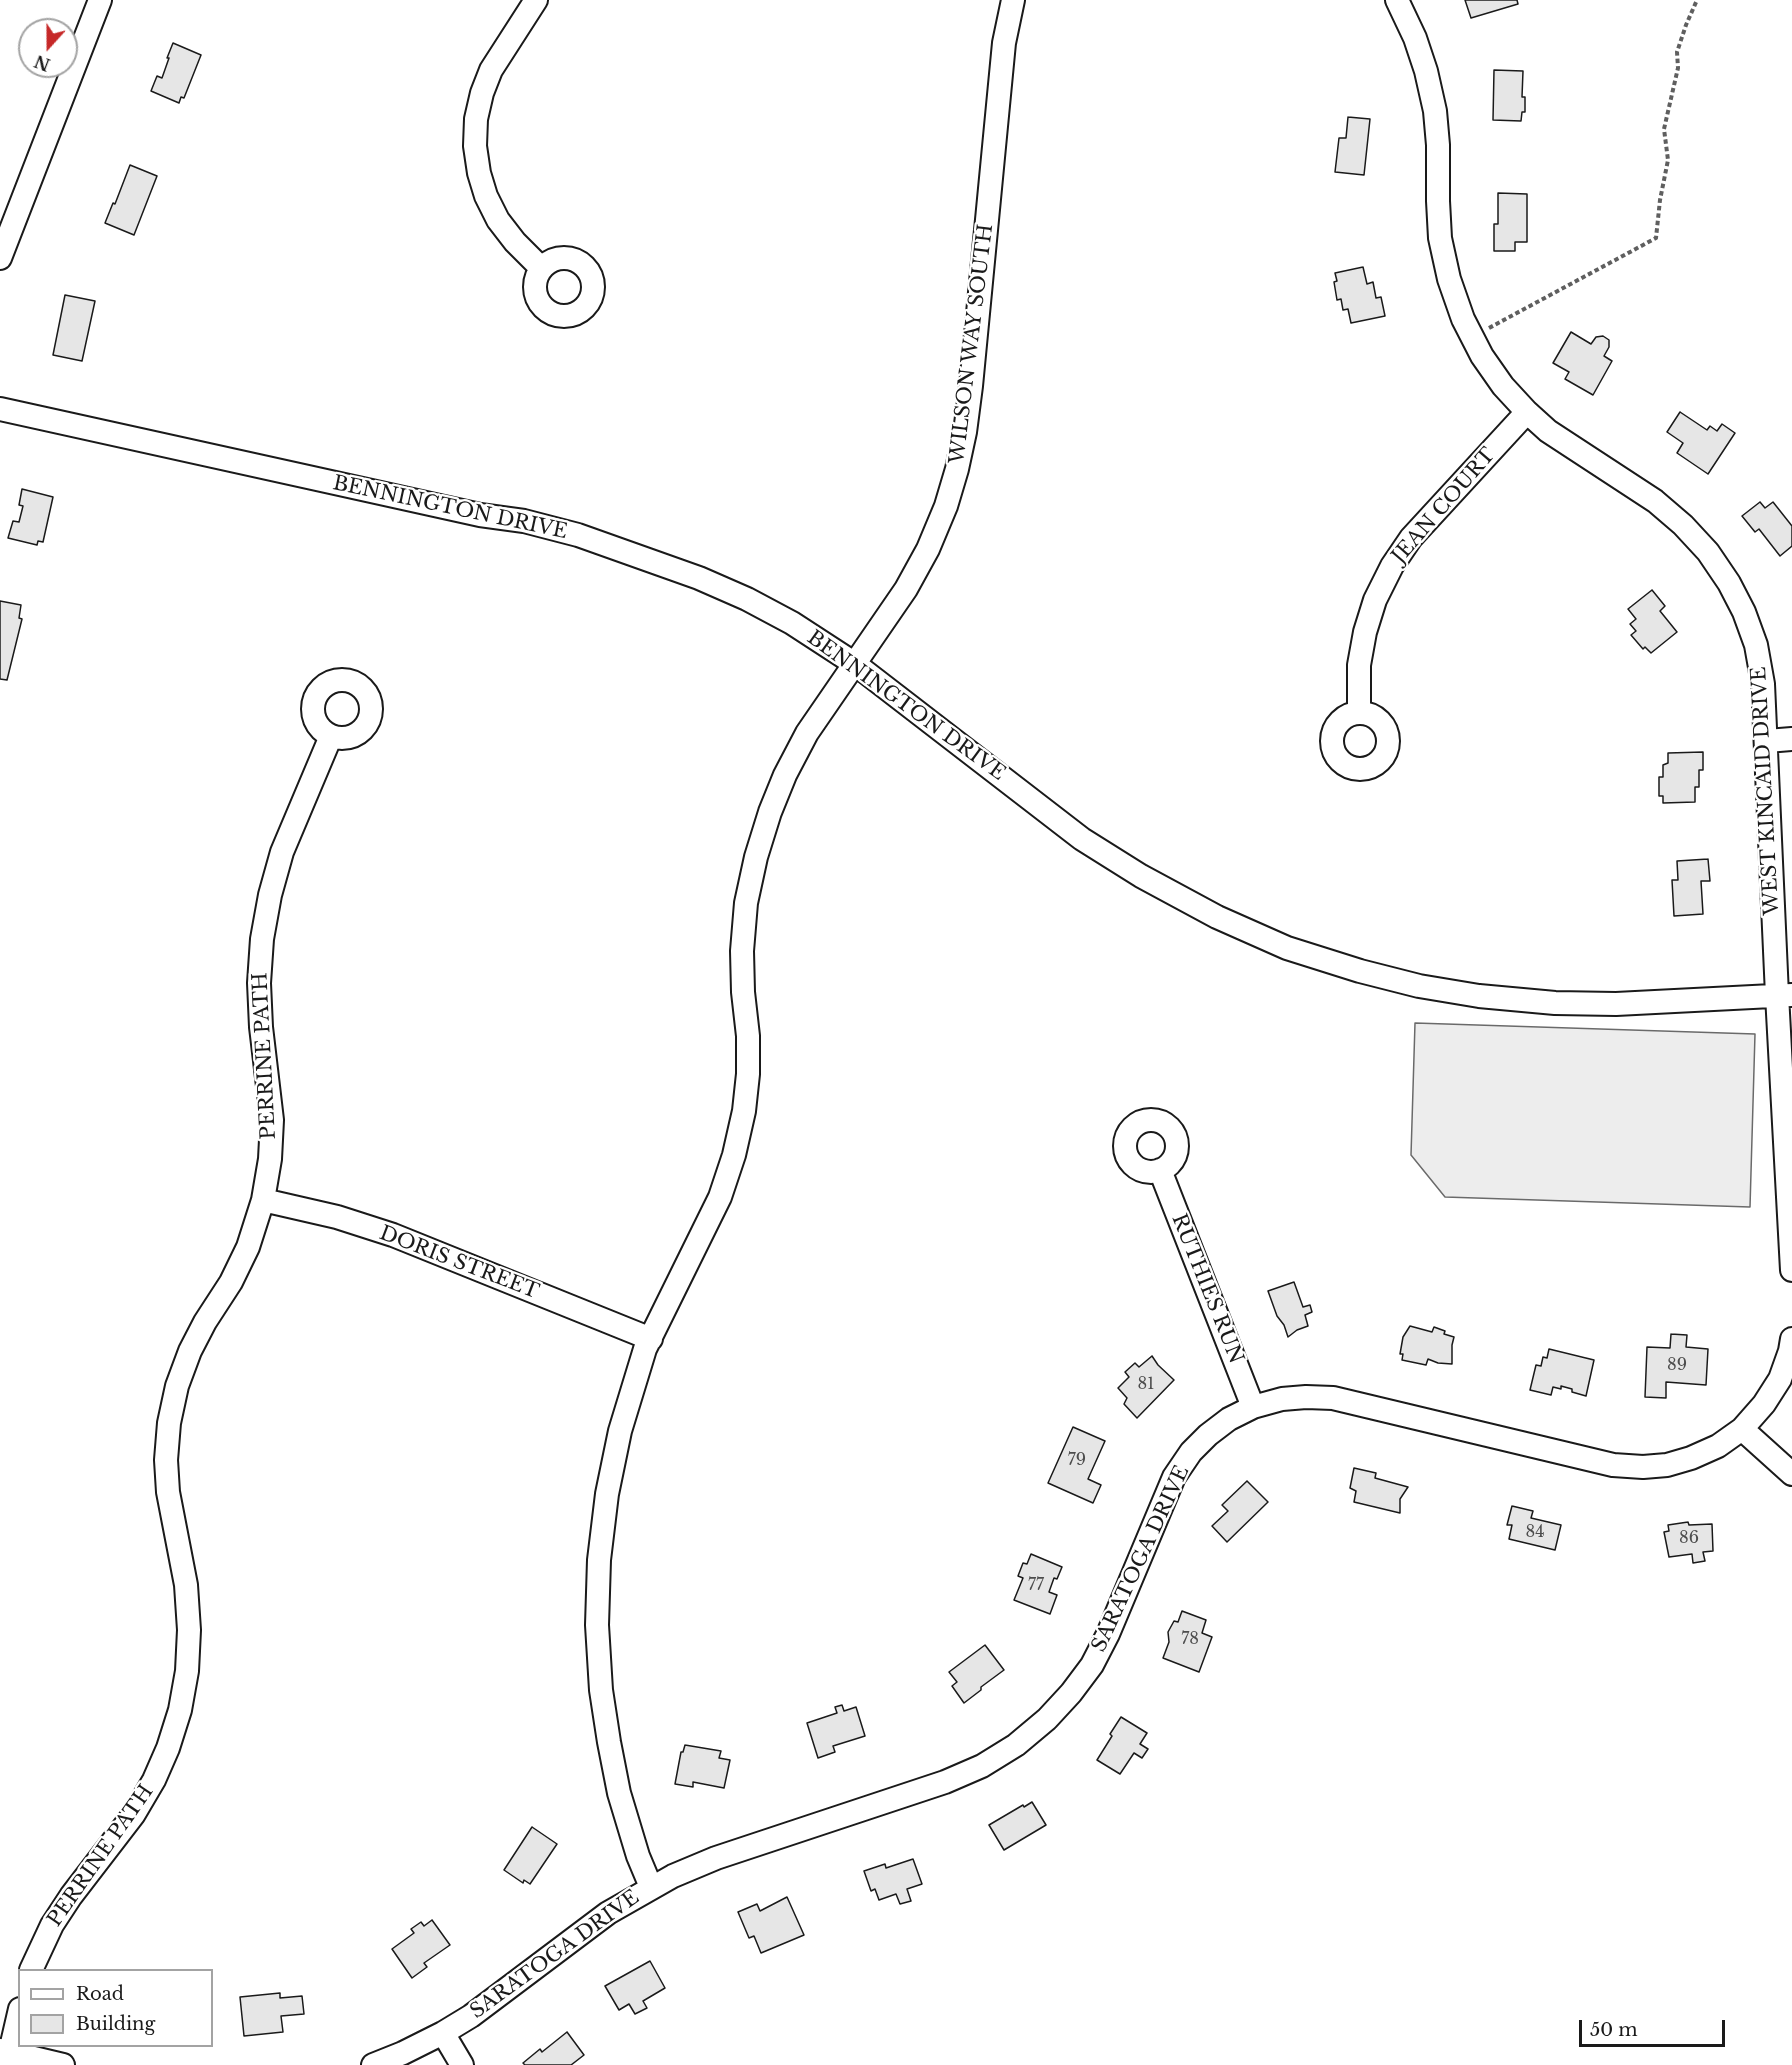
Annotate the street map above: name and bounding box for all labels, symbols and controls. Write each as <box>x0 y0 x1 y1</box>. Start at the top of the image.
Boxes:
north arrow <box>18 18 78 78</box>
text: N <box>32 51 53 75</box>
street label: WILSON WAY SOUTH <box>945 223 999 465</box>
street label: JEAN COURT <box>1387 443 1501 569</box>
street label: BENNINGTON DRIVE <box>331 471 569 545</box>
street label: BENNINGTON DRIVE <box>802 626 1010 786</box>
street label: WEST KINCAID DRIVE <box>1747 666 1785 916</box>
street label: PERRINE PATH <box>249 972 281 1140</box>
street label: RUTHIES RUN <box>1166 1211 1248 1367</box>
street label: DORIS STREET <box>376 1222 542 1304</box>
house number: 89 <box>1667 1355 1687 1375</box>
house number: 81 <box>1138 1374 1154 1394</box>
house number: 79 <box>1068 1450 1086 1470</box>
street label: SARATOGA DRIVE <box>1087 1462 1195 1656</box>
house number: 84 <box>1525 1522 1545 1542</box>
house number: 86 <box>1679 1528 1699 1548</box>
house number: 77 <box>1028 1575 1044 1595</box>
house number: 78 <box>1181 1629 1199 1649</box>
street label: PERRINE PATH <box>43 1781 159 1931</box>
street label: SARATOGA DRIVE <box>466 1886 644 2024</box>
legend <box>18 1969 213 2047</box>
text: Road <box>76 1983 124 2005</box>
scale bar <box>1582 2008 1728 2046</box>
text: Building <box>76 2013 155 2035</box>
text: 50 m <box>1590 2019 1638 2041</box>

